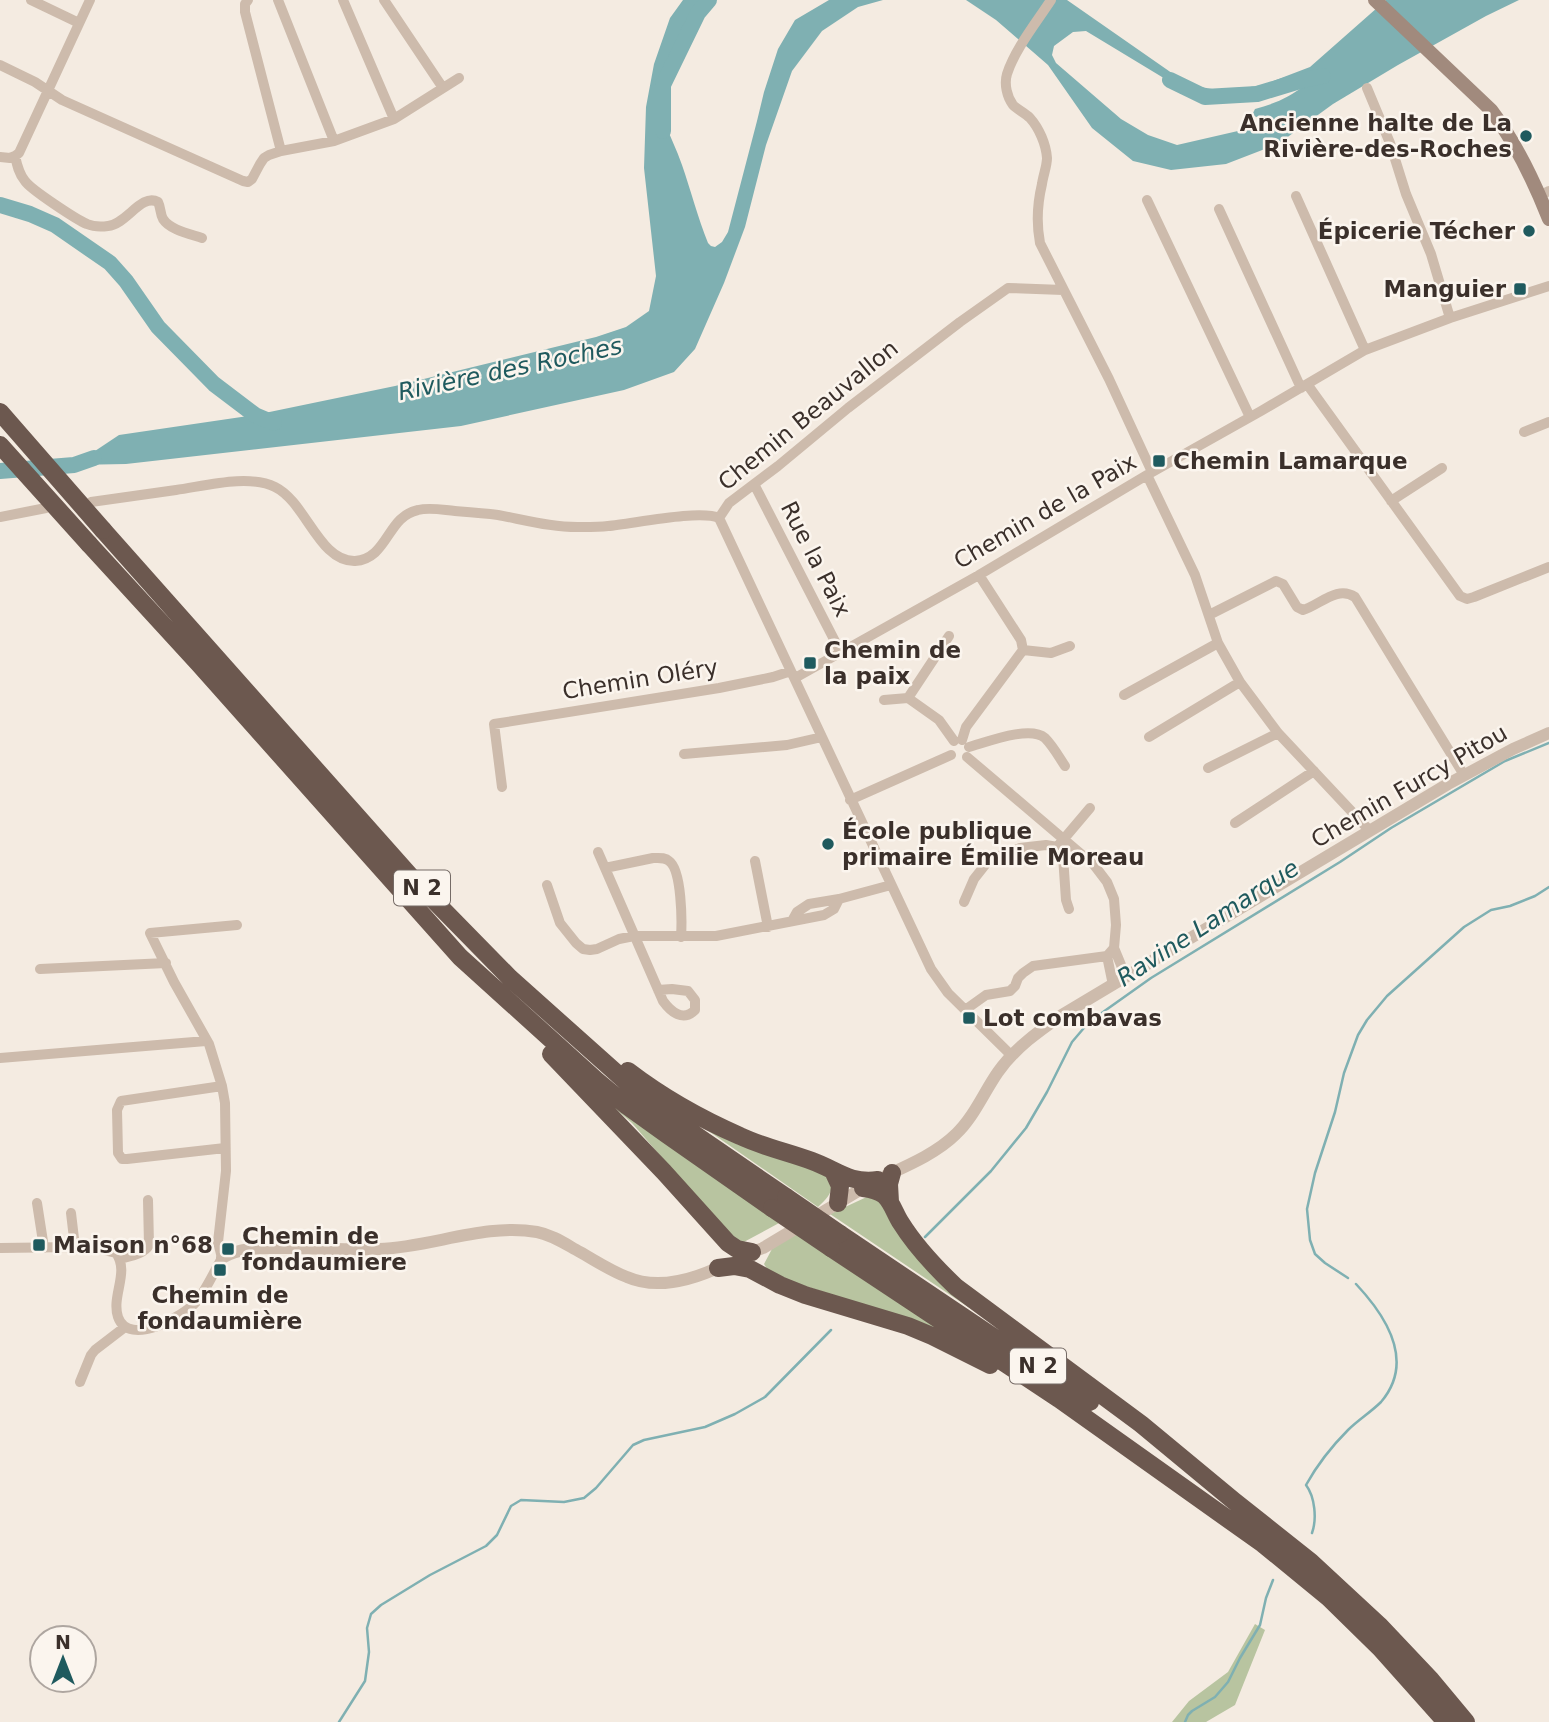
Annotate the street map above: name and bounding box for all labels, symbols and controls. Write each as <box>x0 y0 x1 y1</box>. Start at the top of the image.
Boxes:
place label: Ancienne halte de La Rivière-des-Roches <box>1240 110 1512 162</box>
marker: Ancienne halte de La Rivière-des-Roches <box>1518 128 1534 144</box>
place label: Épicerie Técher <box>1318 217 1516 244</box>
marker: Épicerie Técher <box>1521 223 1537 239</box>
place label: Manguier <box>1384 276 1507 302</box>
marker: Manguier <box>1512 281 1528 297</box>
water label: Rivière des Roches <box>395 332 625 406</box>
street label: Chemin Beauvallon <box>713 335 903 495</box>
street label: Chemin de la Paix <box>949 448 1141 574</box>
place label: Chemin Lamarque <box>1173 448 1408 474</box>
marker: Chemin Lamarque <box>1151 453 1167 469</box>
street label: Rue la Paix <box>776 497 856 621</box>
place label: Chemin de la paix <box>824 637 961 689</box>
street label: Chemin Oléry <box>560 654 720 704</box>
marker: Chemin de la paix <box>802 655 818 671</box>
street label: Chemin Furcy Pitou <box>1306 719 1512 853</box>
place label: École publique primaire Émilie Moreau <box>842 817 1144 870</box>
marker: École publique primaire Émilie Moreau <box>820 836 836 852</box>
water label: Ravine Lamarque <box>1112 854 1304 992</box>
road number: N 2 <box>394 870 450 906</box>
place label: Lot combavas <box>983 1005 1162 1031</box>
marker: Lot combavas <box>961 1010 977 1026</box>
place label: Chemin de fondaumiere <box>242 1223 407 1275</box>
place label: Maison n°68 <box>53 1232 213 1258</box>
marker: Maison n°68 <box>31 1237 47 1253</box>
marker: Chemin de fondaumiere <box>220 1241 236 1257</box>
marker: Chemin de fondaumière <box>212 1262 228 1278</box>
place label: Chemin de fondaumière <box>138 1282 302 1334</box>
road number: N 2 <box>1010 1348 1066 1384</box>
north arrow <box>28 1624 98 1694</box>
text: N <box>55 1631 71 1653</box>

